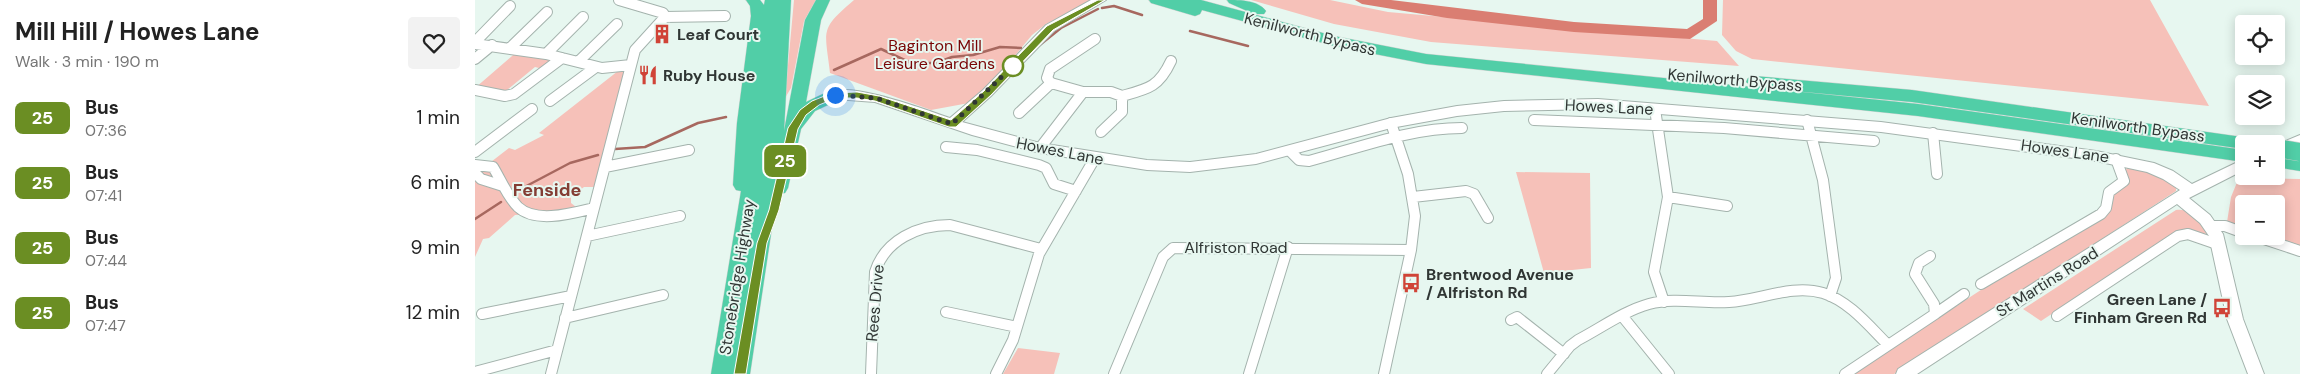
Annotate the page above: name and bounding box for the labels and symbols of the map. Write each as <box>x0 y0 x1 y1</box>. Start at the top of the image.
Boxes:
street label: Kenilworth Bypass <box>1242 7 1378 61</box>
building icon: Leaf Court <box>651 23 673 45</box>
place label: Leaf Court <box>677 24 759 45</box>
park label: Baginton Mill Leisure Gardens <box>875 35 995 74</box>
unlabelled marker <box>1002 55 1024 77</box>
restaurant icon: Ruby House <box>637 64 659 86</box>
street label: Kenilworth Bypass <box>1667 64 1803 96</box>
place label: Ruby House <box>663 65 755 86</box>
your location <box>823 83 848 108</box>
street label: Howes Lane <box>1564 94 1654 120</box>
street label: Kenilworth Bypass <box>2070 107 2206 147</box>
street label: Howes Lane <box>1014 132 1106 170</box>
street label: Howes Lane <box>2020 134 2110 168</box>
line badge: 25 <box>763 145 807 177</box>
district label: Fenside <box>513 178 581 202</box>
street label: Stonebridge Highway <box>714 198 760 356</box>
street label: Alfriston Road <box>1184 237 1288 258</box>
street label: St Martins Road <box>1992 242 2102 322</box>
street label: Rees Drive <box>861 264 889 342</box>
place label: Brentwood Avenue / Alfriston Rd <box>1426 264 1574 303</box>
bus stop icon: Brentwood Avenue / Alfriston Rd <box>1400 272 1422 294</box>
place label: Green Lane / Finham Green Rd <box>2074 289 2207 328</box>
bus stop icon: Green Lane / Finham Green Rd <box>2211 297 2233 319</box>

